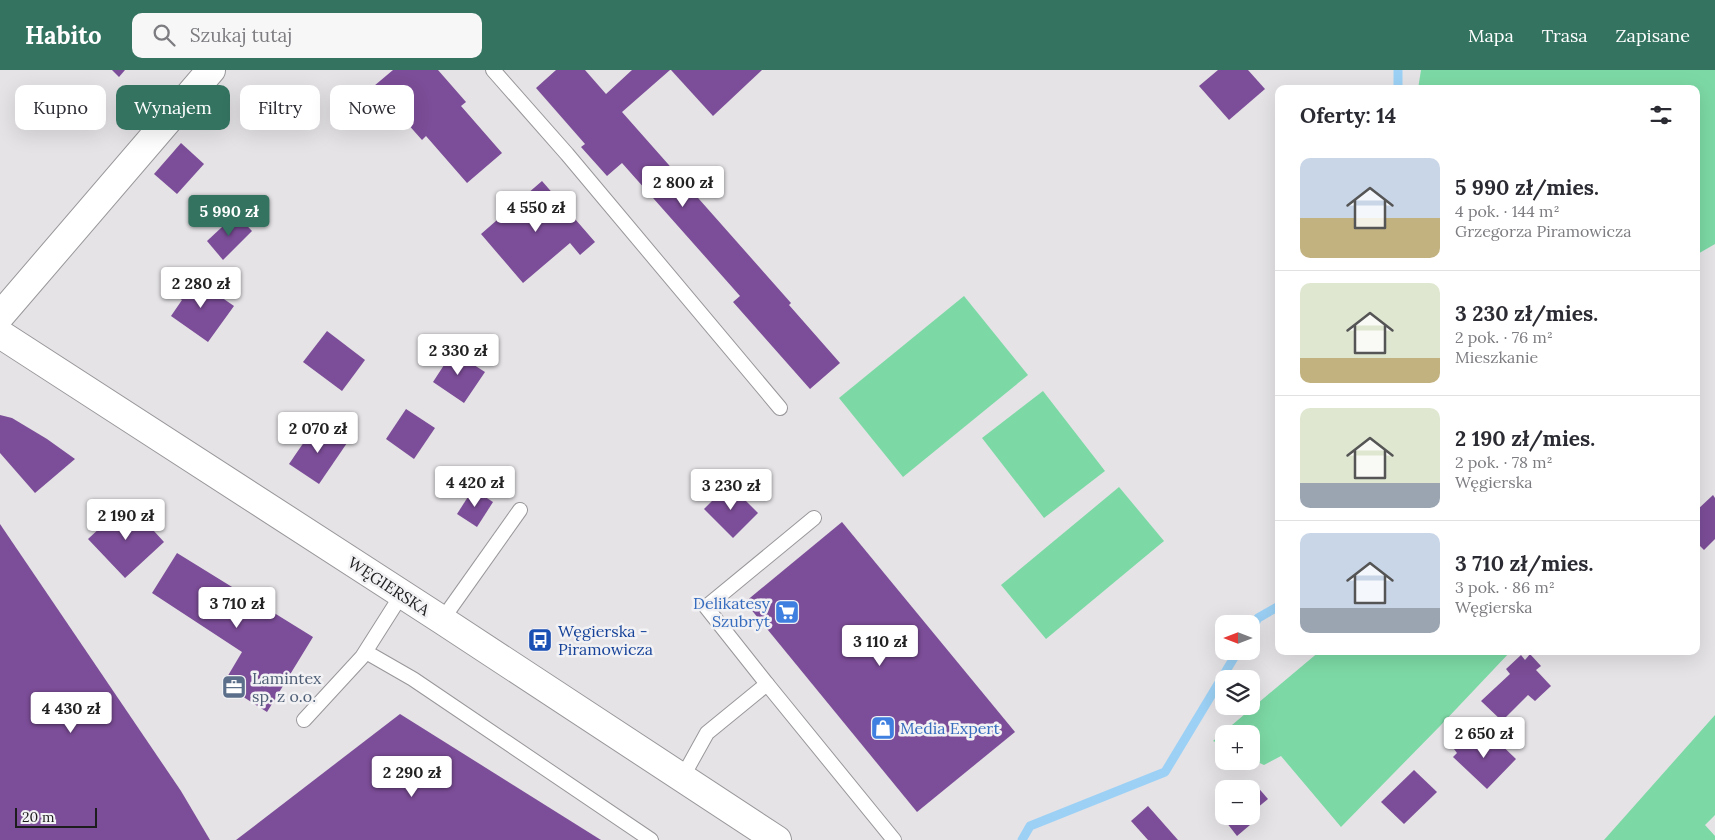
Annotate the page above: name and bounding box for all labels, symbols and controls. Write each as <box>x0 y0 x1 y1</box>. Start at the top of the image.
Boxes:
search box <box>132 13 482 58</box>
text: Habito <box>25 20 102 51</box>
icon: search <box>150 21 178 49</box>
text: Szukaj tutaj <box>190 23 292 47</box>
text: Mapa <box>1468 24 1514 47</box>
text: Trasa <box>1542 24 1588 47</box>
text: Zapisane <box>1616 24 1690 47</box>
chip: Kupno <box>15 85 106 130</box>
chip: Wynajem <box>116 85 230 130</box>
chip: Filtry <box>240 85 320 130</box>
chip: Nowe <box>330 85 414 130</box>
icon: filters <box>1647 101 1675 129</box>
text: Oferty: 14 <box>1300 102 1396 129</box>
pin: 2 800 zł <box>631 166 735 208</box>
text: 2 800 zł <box>653 172 713 192</box>
text: 5 990 zł/mies. <box>1455 174 1599 201</box>
icon: home <box>1340 178 1400 238</box>
pin: 4 550 zł <box>484 190 588 233</box>
pin: 5 990 zł <box>177 194 281 237</box>
text: 4 550 zł <box>507 197 565 217</box>
text: 5 990 zł <box>199 201 259 221</box>
text: 4 pok. · 144 m² <box>1455 201 1560 221</box>
text: Grzegorza Piramowicza <box>1455 221 1631 241</box>
pin: 2 280 zł <box>149 266 253 309</box>
text: 2 280 zł <box>172 273 230 293</box>
text: 3 230 zł/mies. <box>1455 300 1598 327</box>
icon: home <box>1340 303 1400 363</box>
text: 2 pok. · 76 m² <box>1455 327 1553 347</box>
pin: 2 330 zł <box>406 334 510 376</box>
text: 2 330 zł <box>429 340 487 360</box>
text: Mieszkanie <box>1455 347 1538 367</box>
pin: 2 070 zł <box>266 412 370 454</box>
text: 2 070 zł <box>289 418 347 438</box>
text: 2 190 zł/mies. <box>1455 425 1595 452</box>
icon: home <box>1340 428 1400 488</box>
text: 2 pok. · 78 m² <box>1455 452 1553 472</box>
pin: 4 420 zł <box>423 466 527 508</box>
pin: 3 230 zł <box>679 468 783 511</box>
text: 4 420 zł <box>446 472 504 492</box>
text: Węgierska <box>1455 472 1533 492</box>
text: 3 230 zł <box>702 475 760 495</box>
pin: 2 190 zł <box>74 498 178 541</box>
text: 2 190 zł <box>98 505 154 525</box>
text: 3 710 zł/mies. <box>1455 550 1593 577</box>
street label: WĘGIERSKA <box>344 552 434 620</box>
icon: home <box>1340 553 1400 613</box>
text: 3 pok. · 86 m² <box>1455 577 1555 597</box>
pin: 3 710 zł <box>185 586 289 629</box>
text: 3 710 zł <box>209 593 265 613</box>
place label: Delikatesy Szubryt <box>693 593 771 631</box>
text: Węgierska <box>1455 597 1533 617</box>
supermarket icon: Delikatesy Szubryt <box>774 599 800 625</box>
north arrow <box>1215 615 1260 660</box>
map controls <box>1215 615 1260 825</box>
place label: Węgierska - Piramowicza <box>558 621 653 659</box>
pin: 3 110 zł <box>828 624 932 667</box>
bus stop icon: Węgierska - Piramowicza <box>527 627 553 653</box>
text: 3 110 zł <box>853 631 907 651</box>
place label: Lamintex sp. z o.o. <box>252 668 322 706</box>
button: layers <box>1215 670 1260 715</box>
office icon: Lamintex sp. z o.o. <box>221 674 247 700</box>
pin: 4 430 zł <box>19 692 123 734</box>
text: 4 430 zł <box>42 698 100 718</box>
shop icon: Media Expert <box>870 715 896 741</box>
pin: 2 650 zł <box>1432 716 1536 759</box>
place label: Media Expert <box>900 718 1000 738</box>
text: 2 650 zł <box>1455 723 1513 743</box>
button: + <box>1215 725 1260 770</box>
pin: 2 290 zł <box>360 756 464 798</box>
text: 2 290 zł <box>383 762 441 782</box>
button: − <box>1215 780 1260 825</box>
scale bar <box>15 805 98 828</box>
text: 20 m <box>22 808 54 826</box>

